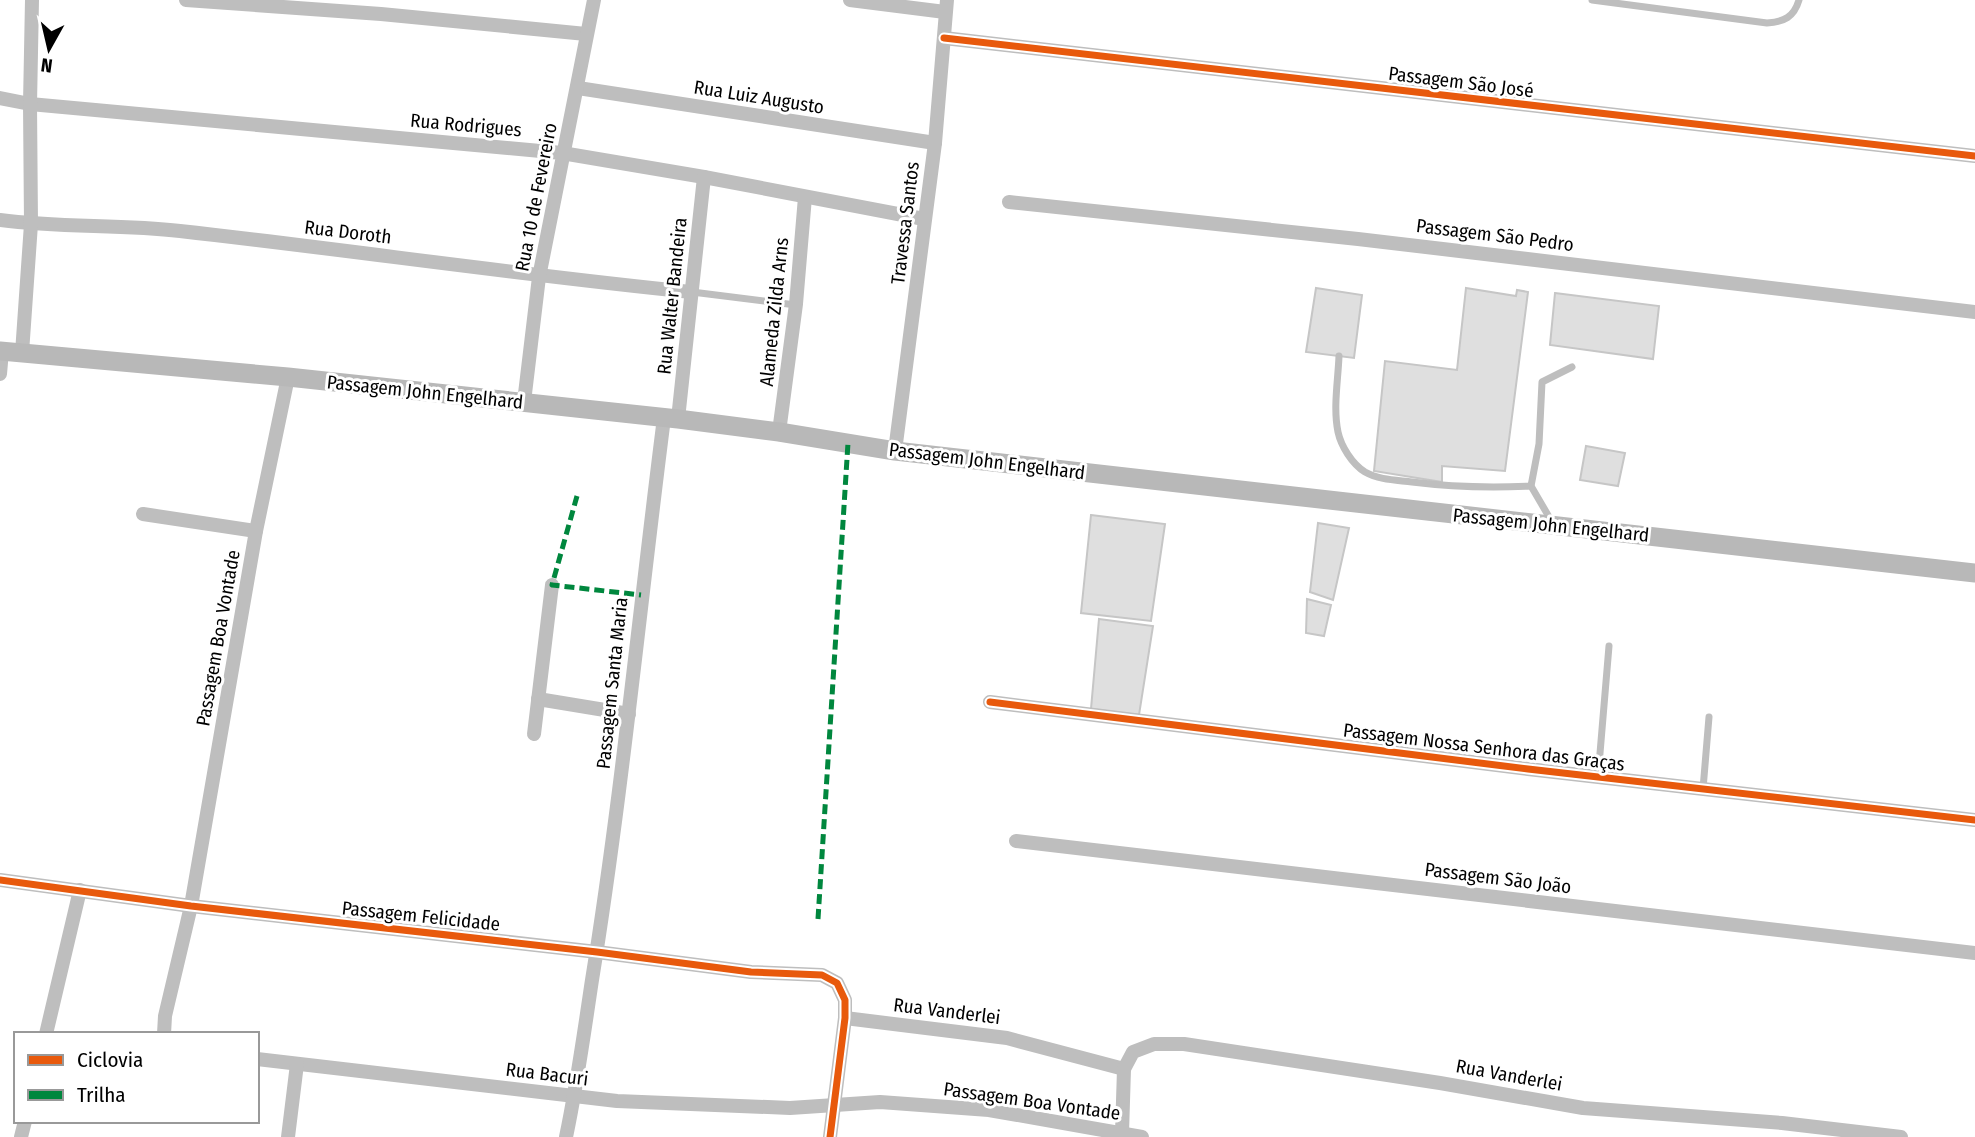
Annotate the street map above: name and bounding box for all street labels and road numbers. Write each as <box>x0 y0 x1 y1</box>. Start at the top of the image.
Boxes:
street label: Passagem São José <box>1387 62 1535 102</box>
street label: Rua Luiz Augusto <box>692 75 826 119</box>
street label: Rua Rodrigues <box>409 109 523 141</box>
street label: Rua 10 de Fevereiro <box>510 121 562 273</box>
street label: Travessa Santos <box>886 160 924 286</box>
street label: Passagem São Pedro <box>1415 214 1575 256</box>
street label: Rua Doroth <box>303 215 393 249</box>
street label: Rua Walter Bandeira <box>652 216 692 376</box>
street label: Alameda Zilda Arns <box>755 236 793 388</box>
street label: Passagem John Engelhard <box>326 370 524 414</box>
street label: Passagem John Engelhard <box>888 438 1086 484</box>
street label: Passagem John Engelhard <box>1452 503 1650 547</box>
street label: Passagem Boa Vontade <box>191 548 245 728</box>
street label: Passagem Santa Maria <box>592 596 632 770</box>
street label: Passagem Nossa Senhora das Graças <box>1342 718 1626 776</box>
street label: Passagem São João <box>1423 858 1573 898</box>
street label: Passagem Felicidade <box>341 896 501 936</box>
street label: Rua Vanderlei <box>892 993 1002 1029</box>
street label: Rua Vanderlei <box>1454 1054 1564 1096</box>
street label: Rua Bacuri <box>504 1058 590 1090</box>
street label: Passagem Boa Vontade <box>942 1077 1122 1125</box>

